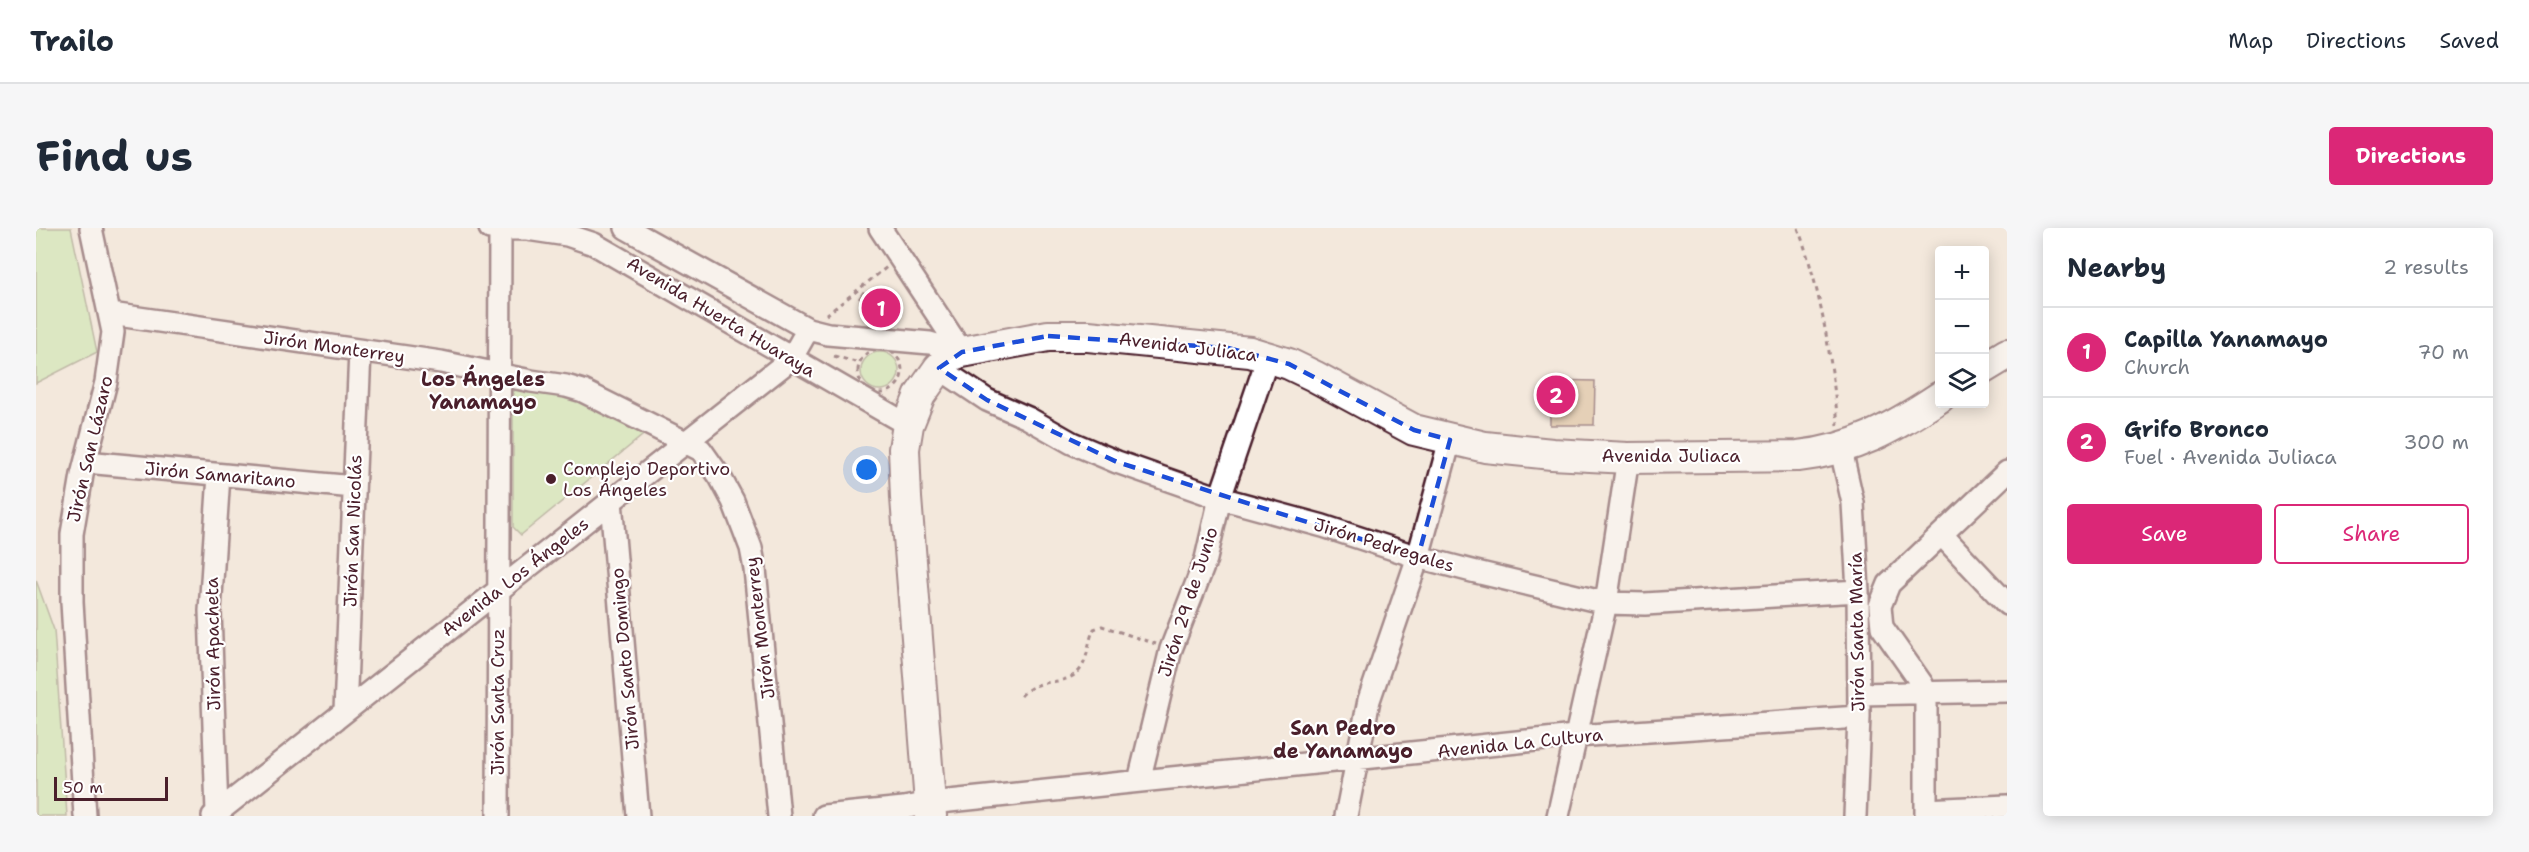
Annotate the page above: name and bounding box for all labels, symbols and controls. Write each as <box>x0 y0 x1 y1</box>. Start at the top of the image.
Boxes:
text: Trailo <box>30 22 114 60</box>
text: Map <box>2228 27 2273 55</box>
text: Directions <box>2306 27 2406 55</box>
text: Saved <box>2439 27 2499 55</box>
button: Directions <box>2329 127 2493 185</box>
text: Find us <box>36 128 193 184</box>
map controls <box>1935 246 1989 408</box>
button: + <box>1935 246 1989 300</box>
text: Nearby <box>2067 250 2166 285</box>
street label: Avenida Huerta Huaraya <box>622 251 820 383</box>
text: 2 results <box>2383 254 2469 280</box>
pin: 1 <box>862 286 900 331</box>
button: − <box>1935 300 1989 354</box>
street label: Jirón Monterrey <box>262 325 406 369</box>
text: Capilla Yanamayo <box>2124 325 2328 354</box>
street label: Avenida Juliaca <box>1118 327 1258 367</box>
text: 1 <box>2082 339 2091 365</box>
text: 70 m <box>2417 339 2469 365</box>
button: layers <box>1935 354 1989 408</box>
text: Church <box>2124 354 2190 380</box>
district label: Los Ángeles Yanamayo <box>421 364 545 415</box>
pin: 2 <box>1536 372 1576 418</box>
street label: Jirón San Lázaro <box>61 373 119 525</box>
text: Grifo Bronco <box>2124 415 2269 444</box>
text: 2 <box>2080 429 2094 455</box>
text: 300 m <box>2403 429 2469 455</box>
street label: Avenida Juliaca <box>1602 444 1740 468</box>
text: Fuel · Avenida Juliaca <box>2124 444 2337 470</box>
street label: Jirón San Nicolás <box>338 454 368 608</box>
your location <box>852 455 881 484</box>
street label: Jirón Samaritano <box>143 456 297 494</box>
place label: Complejo Deportivo Los Ángeles <box>563 457 730 502</box>
marker: Complejo Deportivo Los Ángeles <box>544 472 558 486</box>
button: Save <box>2067 504 2262 564</box>
button: Share <box>2274 504 2469 564</box>
street label: Avenida Los Ángeles <box>436 512 594 642</box>
street label: Jirón Pedregales <box>1311 512 1457 578</box>
street label: Jirón 29 de Junio <box>1152 524 1224 680</box>
street label: Jirón Santa María <box>1844 552 1870 712</box>
street label: Jirón Monterrey <box>739 556 781 700</box>
street label: Jirón Santo Domingo <box>605 567 645 751</box>
street label: Jirón Apacheta <box>200 577 226 711</box>
street label: Jirón Santa Cruz <box>486 629 510 775</box>
district label: San Pedro de Yanamayo <box>1273 715 1413 764</box>
street label: Avenida La Cultura <box>1436 722 1604 764</box>
scale bar <box>54 774 168 802</box>
text: 50 m <box>63 777 103 798</box>

